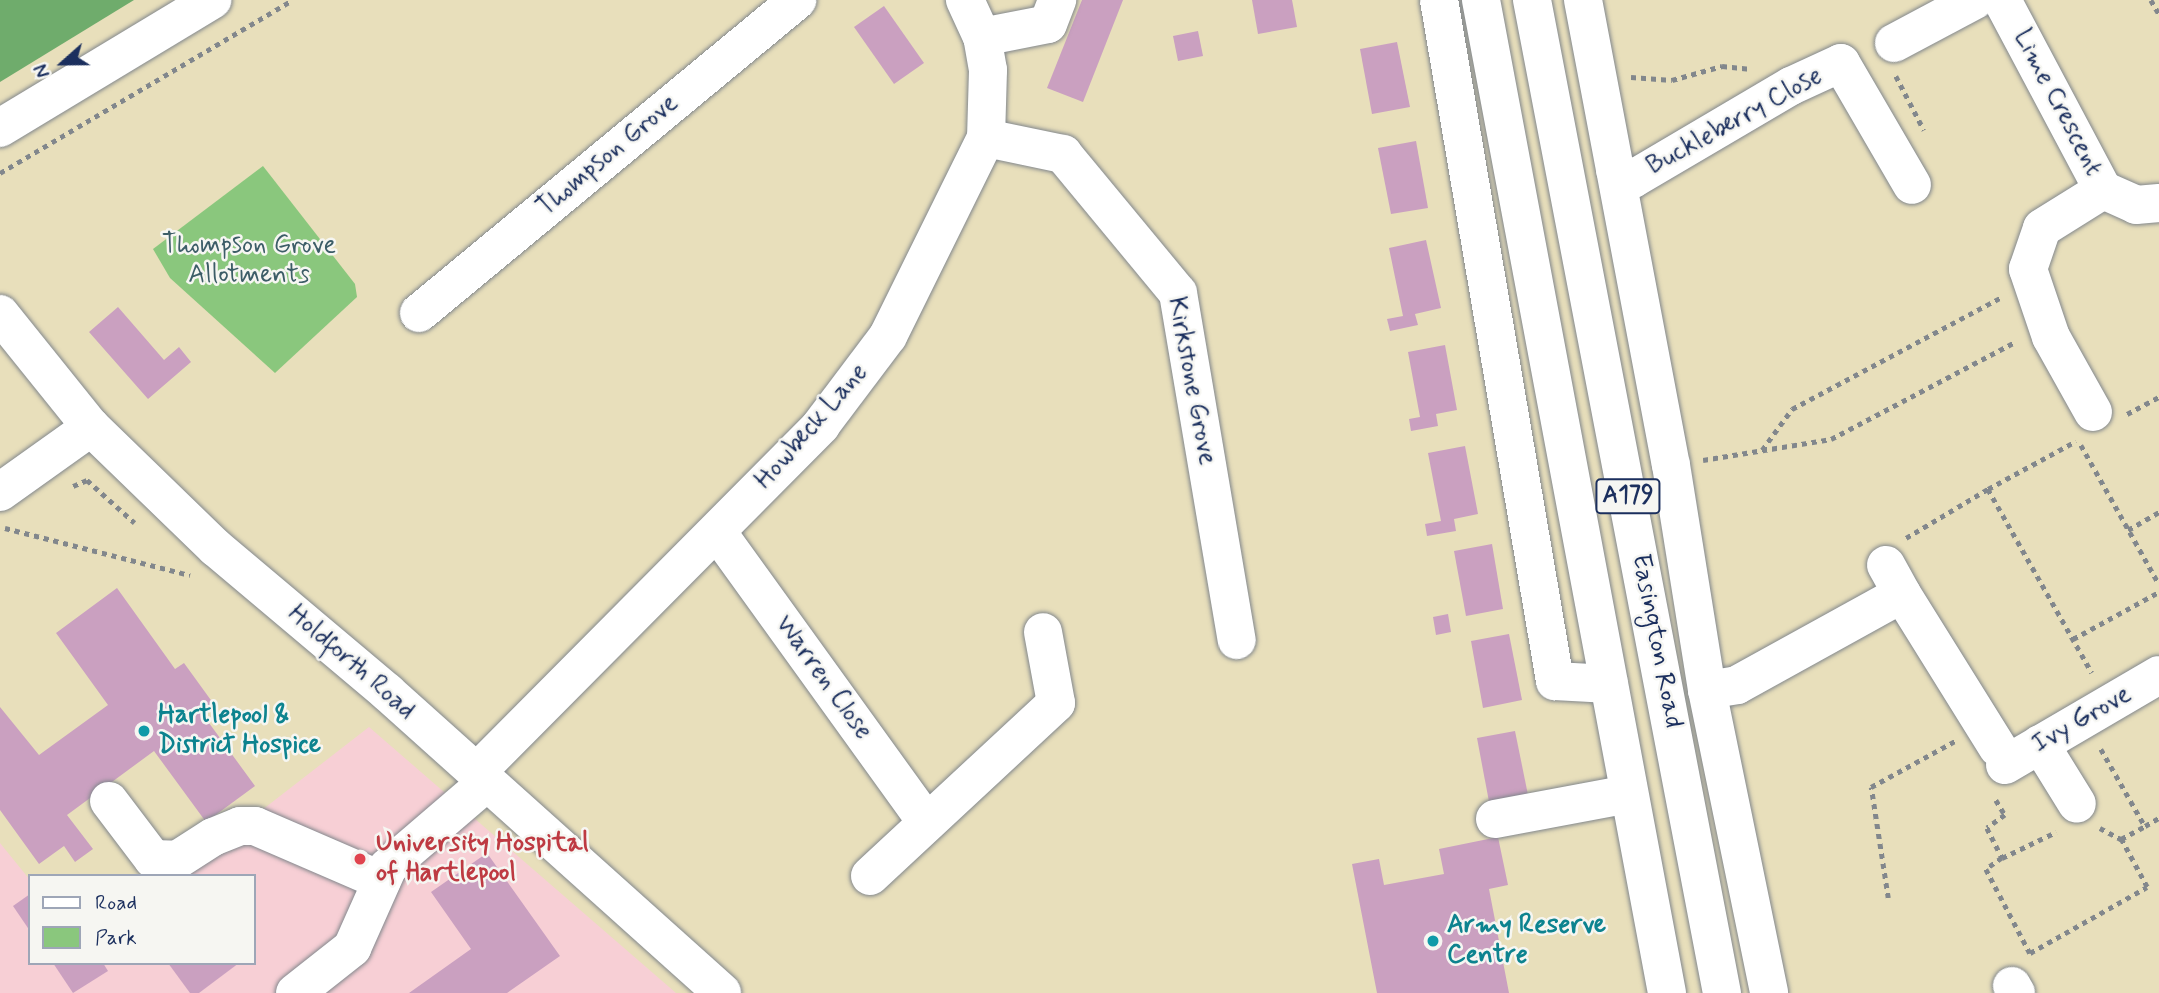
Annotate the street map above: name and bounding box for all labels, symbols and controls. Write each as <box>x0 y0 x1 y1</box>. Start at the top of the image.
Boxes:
street label: Lime Crescent <box>2004 23 2110 183</box>
north arrow <box>28 28 98 98</box>
text: N <box>29 60 57 81</box>
street label: Buckleberry Close <box>1642 61 1828 183</box>
street label: Thompson Grove <box>531 88 685 224</box>
park label: Thompson Grove Allotments <box>162 230 336 292</box>
street label: Kirkstone Grove <box>1159 294 1223 468</box>
street label: Howbeck Lane <box>748 357 876 497</box>
road number: A179 <box>1595 476 1661 516</box>
street label: Easington Road <box>1624 553 1688 729</box>
street label: Holdforth Road <box>281 599 421 727</box>
street label: Warren Close <box>766 608 880 748</box>
street label: Ivy Grove <box>2027 679 2137 761</box>
place label: Hartlepool & District Hospice <box>158 700 321 762</box>
marker: Hartlepool & District Hospice <box>136 723 152 739</box>
place label: University Hospital of Hartlepool <box>376 828 589 890</box>
marker: University Hospital of Hartlepool <box>350 849 370 869</box>
legend <box>28 874 256 965</box>
text: Road <box>95 889 137 917</box>
place label: Army Reserve Centre <box>1447 910 1606 972</box>
text: Park <box>95 924 137 952</box>
marker: Army Reserve Centre <box>1425 933 1441 949</box>

